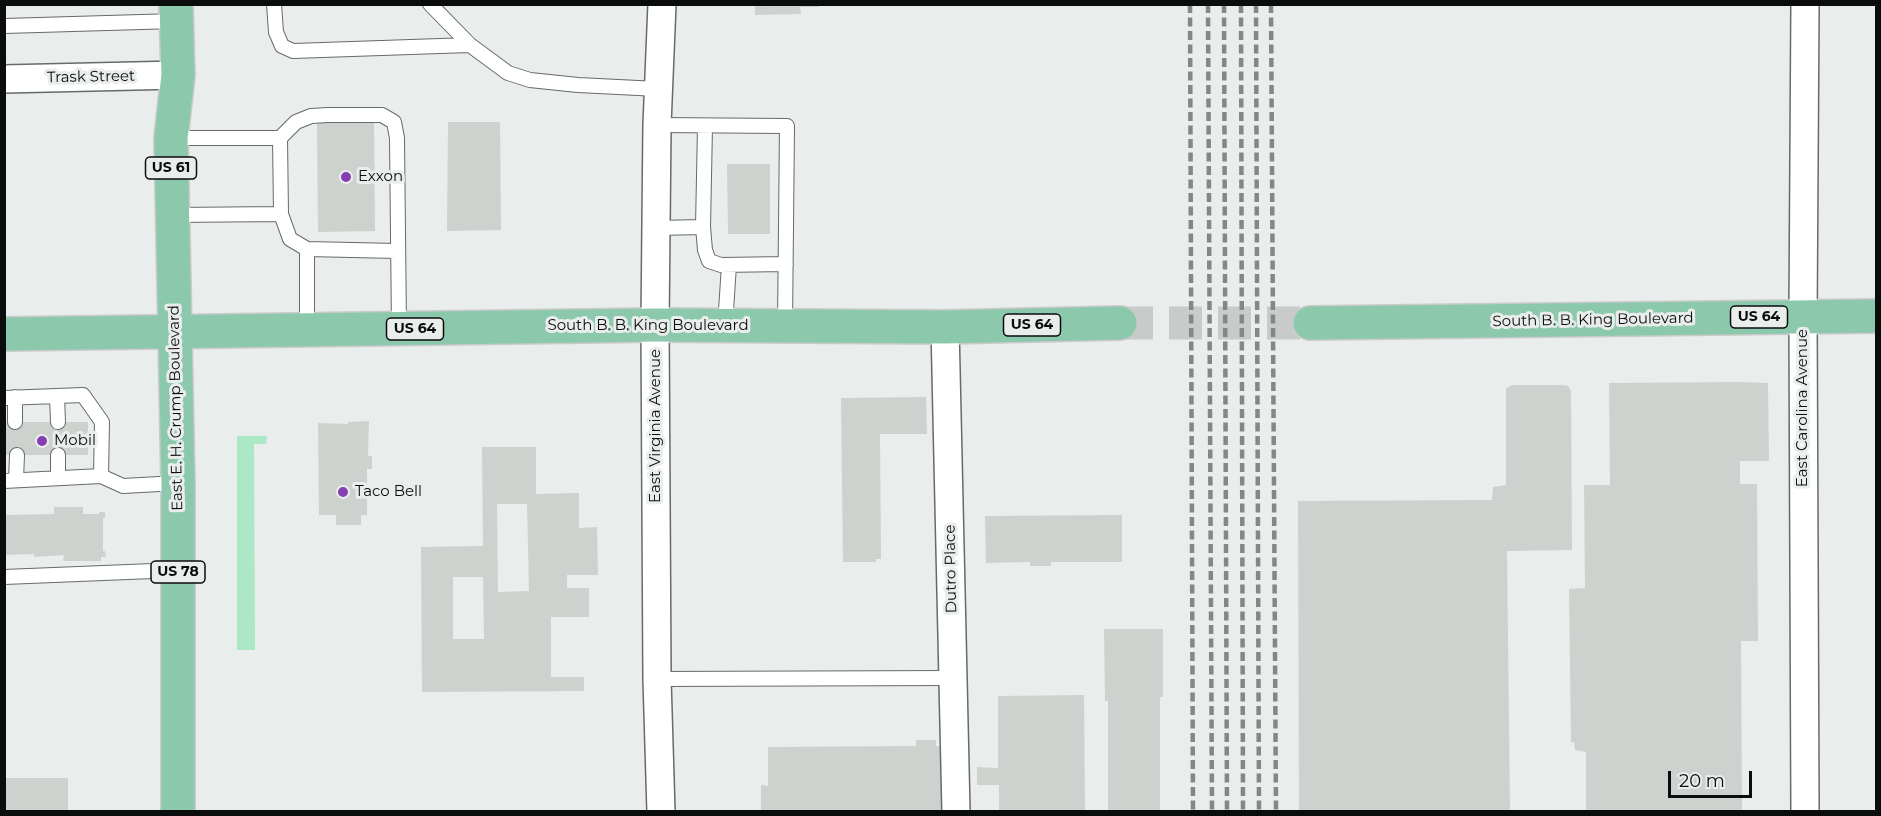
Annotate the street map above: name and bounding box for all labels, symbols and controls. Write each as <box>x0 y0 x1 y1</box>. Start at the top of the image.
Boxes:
street label: Trask Street <box>47 67 135 87</box>
road number: US 61 <box>146 157 196 179</box>
place label: Exxon <box>358 168 403 186</box>
marker: Exxon <box>339 170 353 184</box>
street label: East E. H. Crump Boulevard <box>165 305 187 511</box>
road number: US 64 <box>1730 306 1788 328</box>
street label: South B. B. King Boulevard <box>1492 309 1694 331</box>
road number: US 64 <box>1004 314 1060 336</box>
street label: South B. B. King Boulevard <box>547 317 749 335</box>
road number: US 64 <box>386 318 444 340</box>
street label: East Carolina Avenue <box>1794 329 1812 487</box>
street label: East Virginia Avenue <box>647 349 665 503</box>
place label: Mobil <box>54 432 96 450</box>
marker: Mobil <box>35 434 49 448</box>
place label: Taco Bell <box>355 483 422 501</box>
marker: Taco Bell <box>336 485 350 499</box>
street label: Dutro Place <box>941 524 961 614</box>
road number: US 78 <box>151 561 205 583</box>
scale bar <box>1671 759 1755 797</box>
text: 20 m <box>1679 770 1725 792</box>

